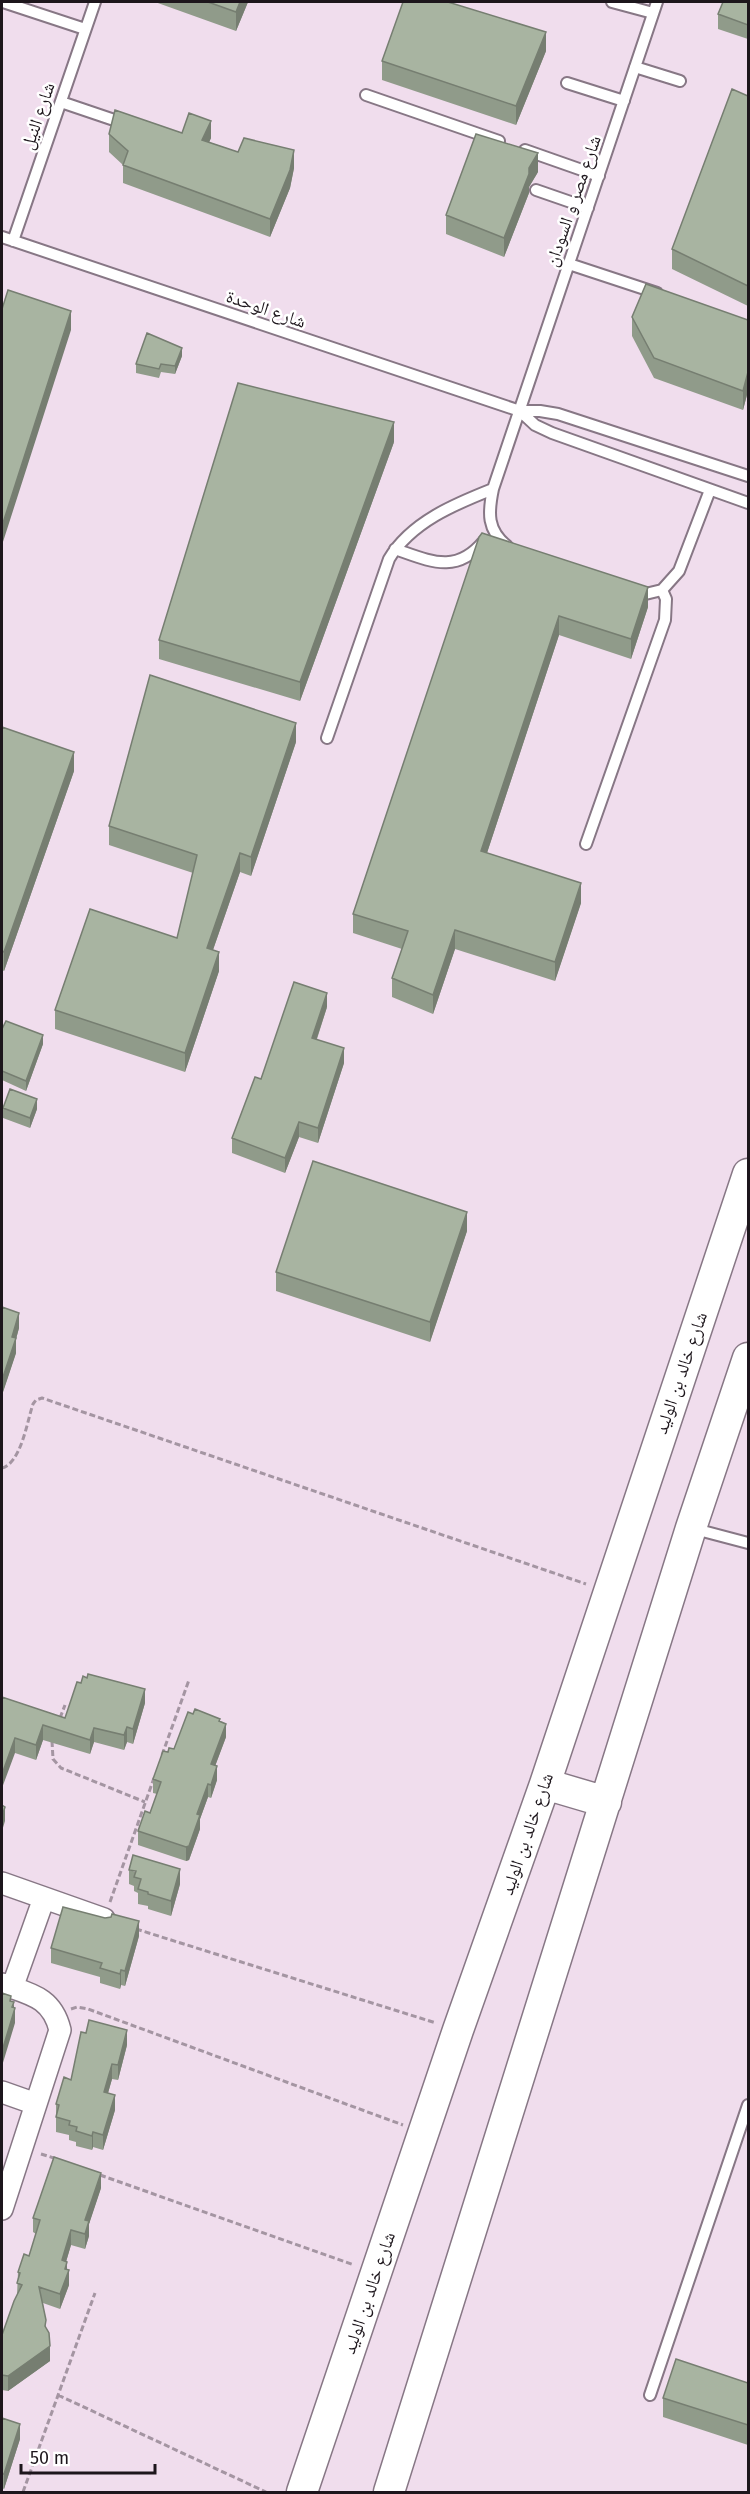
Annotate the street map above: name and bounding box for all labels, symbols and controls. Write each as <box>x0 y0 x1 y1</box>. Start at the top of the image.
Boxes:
street label: شارع النيل <box>16 80 60 152</box>
street label: شارع مصر و السودان <box>540 133 606 269</box>
street label: شارع الوحدة <box>223 285 309 333</box>
street label: شارع خالد بن الوليد <box>650 1309 712 1437</box>
street label: شارع خالد بن الوليد <box>496 1770 558 1898</box>
street label: شارع خالد بن الوليد <box>338 2229 400 2357</box>
scale bar <box>21 2437 154 2475</box>
text: 50 m <box>30 2447 69 2469</box>

